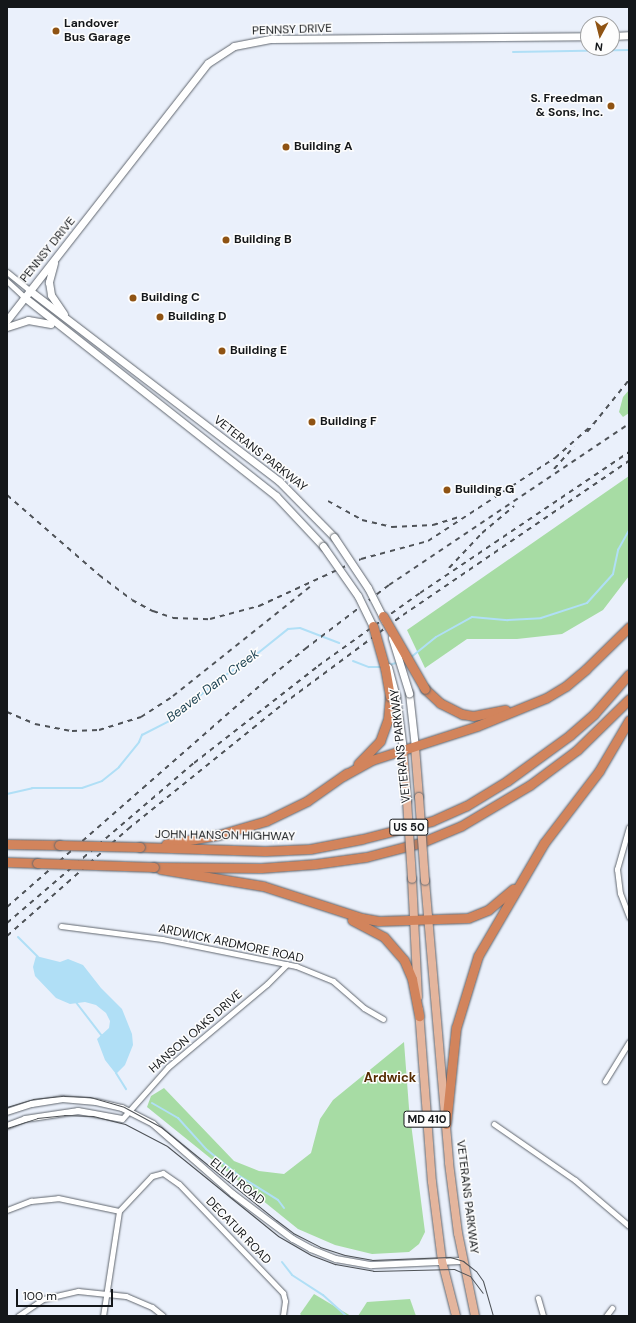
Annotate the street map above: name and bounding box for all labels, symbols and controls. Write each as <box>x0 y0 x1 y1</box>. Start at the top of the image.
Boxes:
north arrow <box>580 16 620 56</box>
place label: Landover Bus Garage <box>64 17 131 45</box>
street label: PENNSY DRIVE <box>252 21 332 39</box>
marker: Landover Bus Garage <box>51 26 61 36</box>
text: N <box>594 39 603 54</box>
place label: S. Freedman & Sons, Inc. <box>530 92 603 120</box>
marker: S. Freedman & Sons, Inc. <box>606 101 616 111</box>
place label: Building A <box>294 140 353 154</box>
marker: Building A <box>281 142 291 152</box>
street label: PENNSY DRIVE <box>17 214 79 286</box>
place label: Building B <box>234 233 292 247</box>
marker: Building B <box>221 235 231 245</box>
place label: Building C <box>141 291 200 305</box>
marker: Building C <box>128 293 138 303</box>
place label: Building D <box>168 310 227 324</box>
marker: Building D <box>155 312 165 322</box>
place label: Building E <box>230 344 287 358</box>
marker: Building E <box>217 346 227 356</box>
street label: VETERANS PARKWAY <box>210 413 310 495</box>
place label: Building F <box>320 415 377 429</box>
marker: Building F <box>307 417 317 427</box>
place label: Building G <box>455 483 514 497</box>
marker: Building G <box>442 485 452 495</box>
water label: Beaver Dam Creek <box>164 646 262 726</box>
street label: VETERANS PARKWAY <box>388 688 414 804</box>
road number: US 50 <box>389 818 429 836</box>
street label: JOHN HANSON HIGHWAY <box>155 828 295 844</box>
street label: ARDWICK ARDMORE ROAD <box>157 922 305 966</box>
street label: HANSON OAKS DRIVE <box>146 988 246 1076</box>
district label: Ardwick <box>364 1070 416 1086</box>
road number: MD 410 <box>403 1110 451 1128</box>
street label: VETERANS PARKWAY <box>453 1139 481 1255</box>
street label: ELLIN ROAD <box>207 1156 267 1208</box>
street label: DECATUR ROAD <box>202 1195 274 1267</box>
scale bar <box>18 1281 115 1307</box>
text: 100 m <box>23 1288 57 1304</box>

